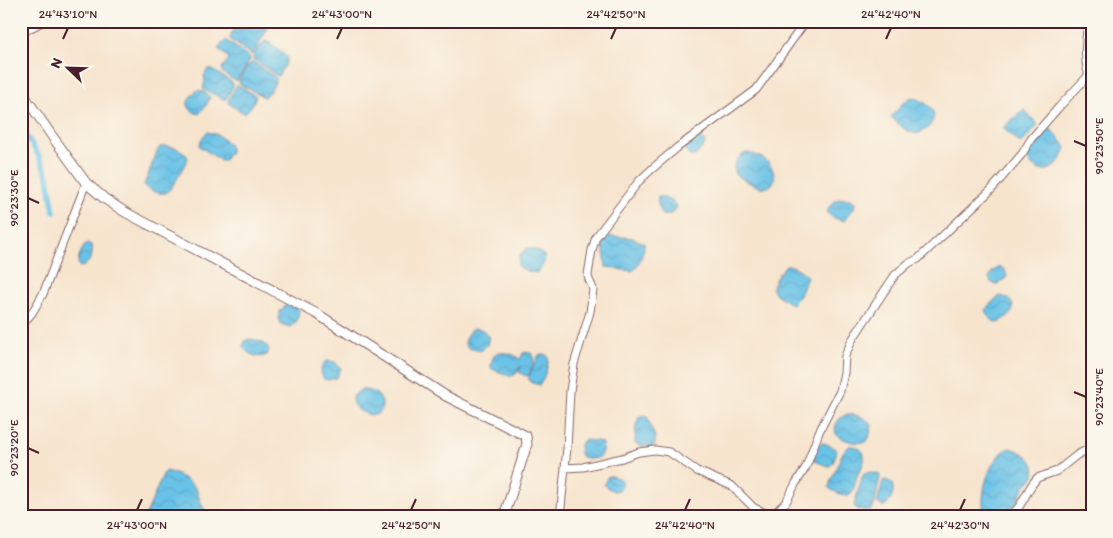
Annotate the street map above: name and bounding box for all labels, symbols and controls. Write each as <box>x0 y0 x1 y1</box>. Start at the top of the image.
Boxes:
text: 24°43'10"N <box>39 7 97 21</box>
text: 24°43'00"N <box>312 7 372 21</box>
text: 24°42'50"N <box>587 7 646 21</box>
text: 24°42'40"N <box>861 7 921 21</box>
north arrow <box>42 42 92 92</box>
text: N <box>47 55 66 71</box>
text: 90°23'50"E <box>1092 117 1106 175</box>
text: 90°23'30"E <box>7 169 21 227</box>
text: 90°23'40"E <box>1092 368 1106 426</box>
text: 90°23'20"E <box>7 419 21 477</box>
text: 24°43'00"N <box>107 518 167 532</box>
text: 24°42'50"N <box>382 518 441 532</box>
text: 24°42'40"N <box>655 518 715 532</box>
text: 24°42'30"N <box>930 518 990 532</box>

